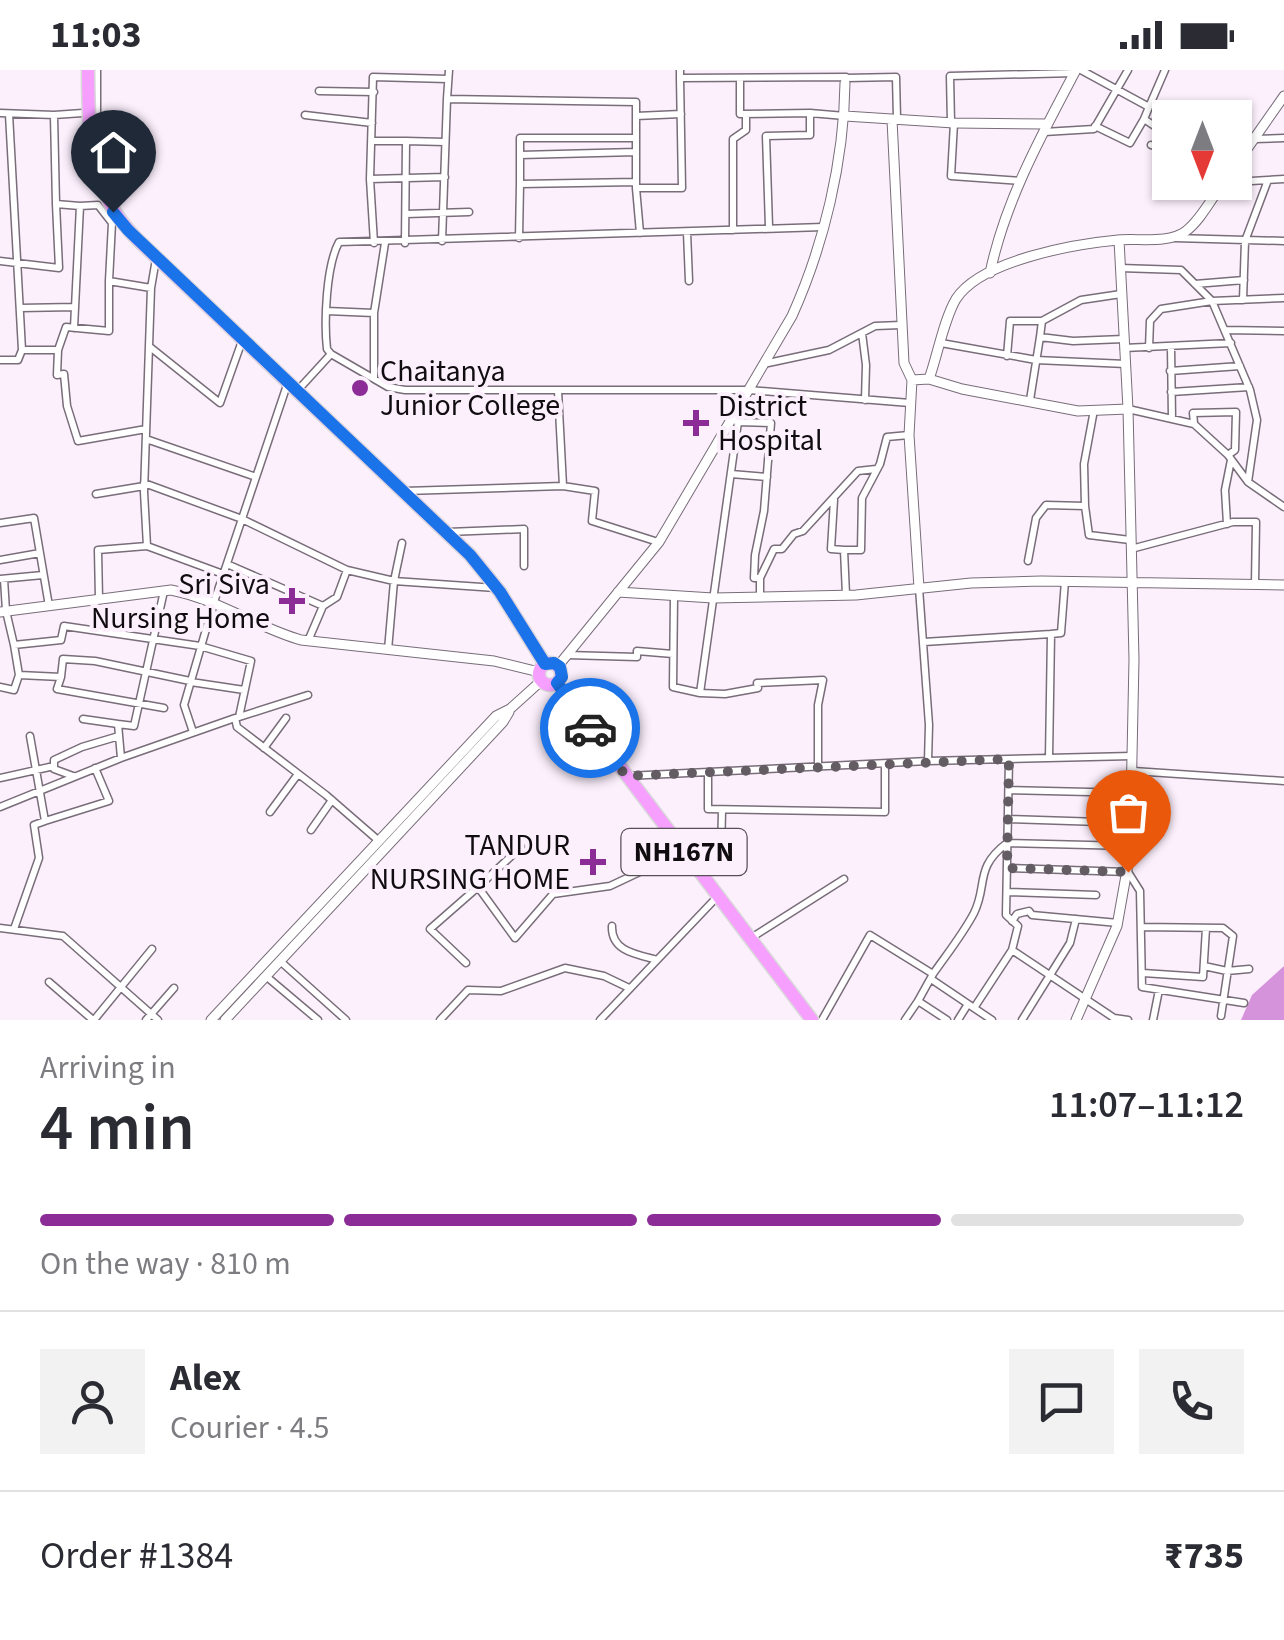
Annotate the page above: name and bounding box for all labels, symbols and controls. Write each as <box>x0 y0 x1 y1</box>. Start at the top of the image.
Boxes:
text: 11:03 <box>50 8 142 62</box>
north arrow <box>1152 100 1252 200</box>
map controls <box>1152 100 1252 200</box>
pin <box>71 110 156 213</box>
icon: home <box>86 125 141 180</box>
place label: Chaitanya Junior College <box>380 350 560 427</box>
marker: Chaitanya Junior College <box>349 377 371 399</box>
place label: District Hospital <box>718 385 823 462</box>
marker: District Hospital <box>683 410 709 436</box>
place label: Sri Siva Nursing Home <box>91 563 270 640</box>
marker: Sri Siva Nursing Home <box>279 588 305 614</box>
courier <box>540 678 640 778</box>
icon: car <box>563 701 618 756</box>
pin <box>1086 770 1171 873</box>
icon: bag <box>1101 785 1156 840</box>
place label: TANDUR NURSING HOME <box>370 824 570 901</box>
road number: NH167N <box>622 829 746 875</box>
marker: TANDUR NURSING HOME <box>580 849 606 875</box>
text: Arriving in <box>40 1045 176 1091</box>
text: 11:07–11:12 <box>1049 1078 1244 1132</box>
text: 4 min <box>40 1082 195 1175</box>
text: On the way · 810 m <box>40 1241 291 1287</box>
button: person <box>40 1349 145 1454</box>
button: chat <box>1009 1349 1114 1454</box>
button: phone <box>1139 1349 1244 1454</box>
text: Alex <box>170 1351 241 1405</box>
text: Courier · 4.5 <box>170 1405 330 1451</box>
text: Order #1384 <box>40 1529 233 1583</box>
text: ₹735 <box>1164 1529 1244 1583</box>

